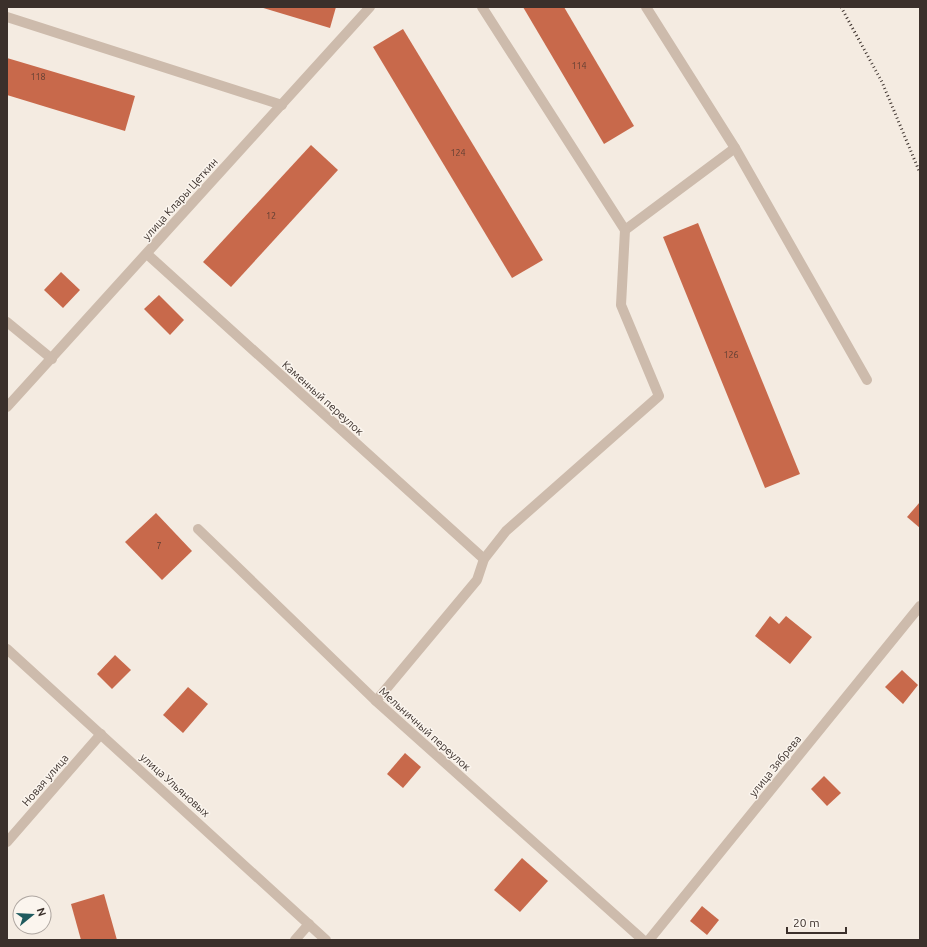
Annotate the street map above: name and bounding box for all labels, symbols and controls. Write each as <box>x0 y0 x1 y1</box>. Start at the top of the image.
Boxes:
house number: 114 <box>571 61 587 71</box>
house number: 118 <box>30 72 46 82</box>
house number: 124 <box>450 148 466 158</box>
street label: улица Клары Цеткин <box>140 156 220 242</box>
house number: 12 <box>266 211 276 221</box>
house number: 126 <box>723 350 739 360</box>
street label: Каменный переулок <box>280 358 366 438</box>
house number: 7 <box>156 541 162 551</box>
street label: Мельничный переулок <box>377 685 473 773</box>
street label: улица Зябрева <box>747 733 803 799</box>
street label: улица Ульяновых <box>138 751 212 820</box>
street label: Новая улица <box>19 752 71 808</box>
north arrow <box>12 895 52 935</box>
text: N <box>35 906 48 918</box>
scale bar <box>787 909 846 935</box>
text: 20 m <box>793 916 820 929</box>

